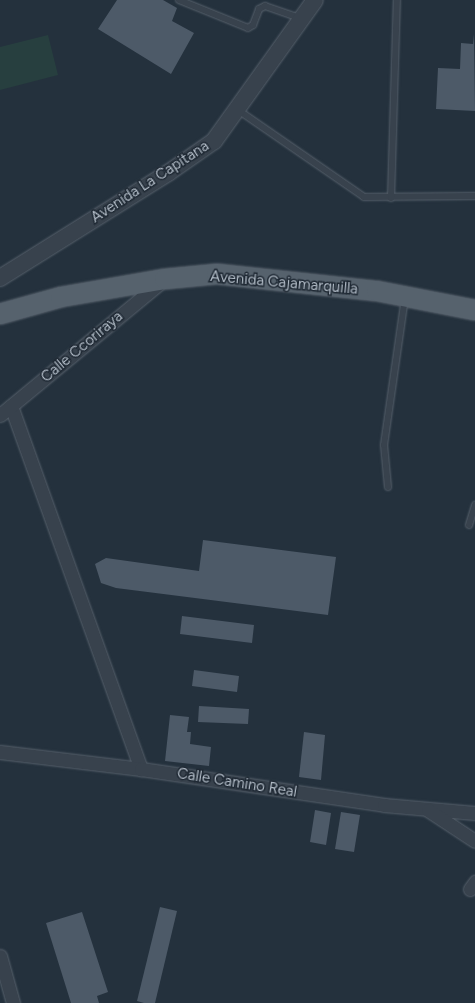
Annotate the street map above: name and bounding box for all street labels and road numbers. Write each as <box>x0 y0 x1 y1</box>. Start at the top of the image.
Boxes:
street label: Avenida La Capitana <box>88 137 212 227</box>
street label: Avenida Cajamarquilla <box>209 268 359 298</box>
street label: Calle Ccoriraya <box>37 308 127 386</box>
street label: Calle Camino Real <box>176 765 298 801</box>

